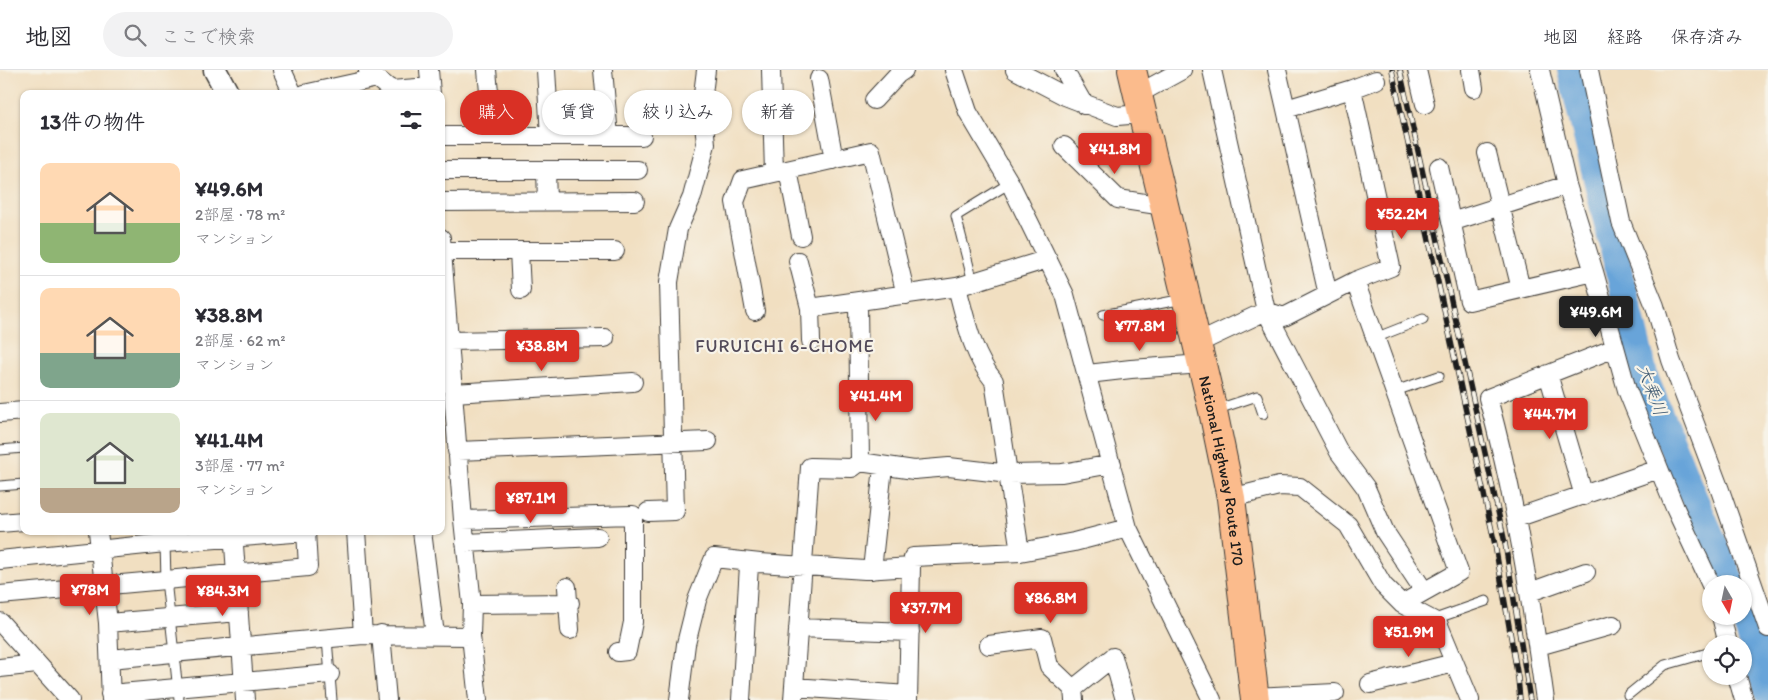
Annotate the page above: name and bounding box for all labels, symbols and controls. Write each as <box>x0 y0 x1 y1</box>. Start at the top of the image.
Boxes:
search box <box>103 12 453 57</box>
icon: search <box>121 21 149 49</box>
text: 地図 <box>25 22 73 51</box>
text: ここで検索 <box>161 25 256 48</box>
text: 地図 <box>1543 26 1579 48</box>
text: 経路 <box>1607 26 1643 48</box>
text: 保存済み <box>1671 26 1743 48</box>
chip: 購入 <box>460 90 532 135</box>
chip: 賃貸 <box>542 90 614 135</box>
chip: 絞り込み <box>624 90 732 135</box>
chip: 新着 <box>742 90 814 135</box>
icon: filters <box>397 106 425 134</box>
text: 13件の物件 <box>40 109 145 134</box>
pin: ¥41.8M <box>1074 132 1156 175</box>
text: ¥41.8M <box>1089 139 1141 158</box>
text: ¥49.6M <box>195 176 263 201</box>
icon: home <box>80 183 140 243</box>
pin: ¥52.2M <box>1361 198 1443 240</box>
text: ¥52.2M <box>1377 204 1427 223</box>
text: 2部屋 · 78 m² <box>195 205 285 224</box>
text: マンション <box>195 229 274 248</box>
pin: ¥49.6M <box>1555 296 1637 338</box>
text: ¥38.8M <box>195 302 263 327</box>
text: ¥49.6M <box>1570 302 1622 321</box>
icon: home <box>80 308 140 368</box>
pin: ¥77.8M <box>1099 310 1181 352</box>
text: ¥77.8M <box>1115 316 1165 335</box>
pin: ¥38.8M <box>501 330 583 372</box>
text: 2部屋 · 62 m² <box>195 331 285 350</box>
district label: FURUICHI 6-CHOME <box>695 335 875 357</box>
text: ¥38.8M <box>516 336 568 355</box>
text: マンション <box>195 355 274 374</box>
water label: 大乗川 <box>1632 361 1672 419</box>
street label: National Highway Route 170 <box>1195 374 1248 567</box>
pin: ¥41.4M <box>835 380 917 422</box>
text: ¥41.4M <box>850 386 902 405</box>
pin: ¥44.7M <box>1509 398 1591 440</box>
text: ¥44.7M <box>1524 404 1576 423</box>
text: ¥41.4M <box>195 427 263 452</box>
icon: home <box>80 433 140 493</box>
text: 3部屋 · 77 m² <box>195 456 285 475</box>
text: マンション <box>195 480 274 499</box>
pin: ¥87.1M <box>490 482 572 524</box>
text: ¥87.1M <box>506 488 556 507</box>
pin: ¥78M <box>60 574 120 616</box>
pin: ¥84.3M <box>182 574 264 617</box>
north arrow <box>1702 575 1752 625</box>
map controls <box>1702 575 1752 685</box>
text: ¥78M <box>71 580 109 599</box>
text: ¥84.3M <box>197 581 249 600</box>
pin: ¥86.8M <box>1010 582 1092 624</box>
text: ¥86.8M <box>1025 588 1077 607</box>
pin: ¥37.7M <box>885 592 967 634</box>
text: ¥37.7M <box>901 598 951 617</box>
pin: ¥51.9M <box>1368 616 1450 658</box>
text: ¥51.9M <box>1384 622 1434 641</box>
button: locate <box>1702 635 1752 685</box>

